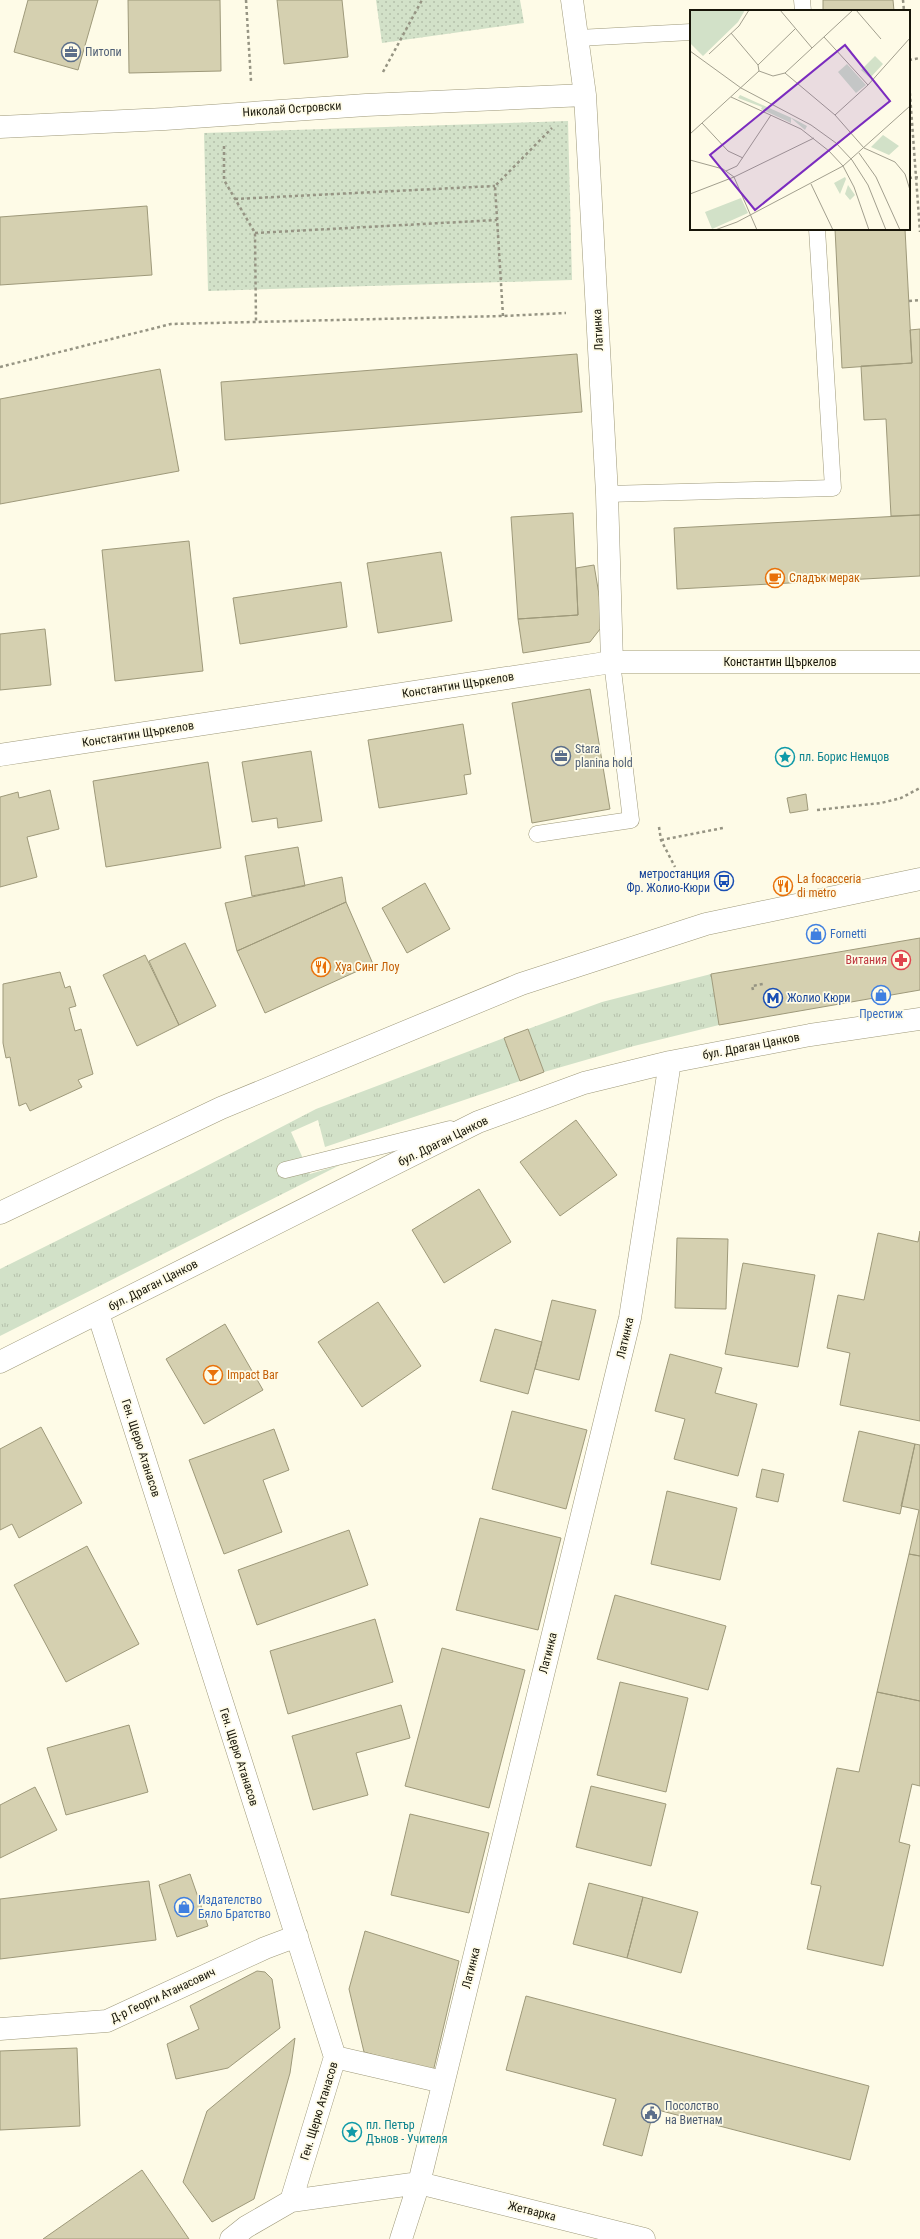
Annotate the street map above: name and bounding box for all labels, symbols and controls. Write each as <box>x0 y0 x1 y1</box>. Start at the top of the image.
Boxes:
inset map <box>690 10 910 230</box>
office icon: Питопи <box>60 41 82 63</box>
place label: Питопи <box>85 45 122 59</box>
street label: Николай Островски <box>242 99 342 119</box>
street label: Латинка <box>590 308 606 351</box>
cafe icon: Сладък мерак <box>764 567 786 589</box>
place label: Сладък мерак <box>789 571 860 585</box>
street label: Константин Щъркелов <box>723 655 837 669</box>
street label: Константин Щъркелов <box>401 669 515 701</box>
street label: Константин Щъркелов <box>81 718 195 750</box>
place label: Stara planina hold <box>575 742 633 770</box>
office icon: Stara planina hold <box>550 745 572 767</box>
place icon: пл. Борис Немцов <box>774 746 796 768</box>
place label: пл. Борис Немцов <box>799 750 889 764</box>
place label: метростанция Фр. Жолио-Кюри <box>626 867 710 895</box>
bus stop icon: метростанция Фр. Жолио-Кюри <box>713 870 735 892</box>
place label: La focacceria di metro <box>797 872 861 900</box>
restaurant icon: La focacceria di metro <box>772 875 794 897</box>
shop icon: Fornetti <box>805 923 827 945</box>
place label: Fornetti <box>830 927 867 941</box>
pharmacy icon: Витания <box>890 949 912 971</box>
place label: Витания <box>846 953 887 967</box>
restaurant icon: Хуа Синг Лоу <box>310 956 332 978</box>
place label: Хуа Синг Лоу <box>335 960 399 974</box>
shop icon: Престиж <box>870 984 892 1006</box>
metro station icon: Жолио Кюри <box>762 987 784 1009</box>
place label: Жолио Кюри <box>787 991 850 1005</box>
place label: Престиж <box>859 1007 903 1021</box>
street label: бул. Драган Цанков <box>701 1030 801 1062</box>
street label: бул. Драган Цанков <box>396 1113 490 1169</box>
street label: бул. Драган Цанков <box>106 1256 200 1314</box>
street label: Латинка <box>613 1316 637 1360</box>
bar icon: Impact Bar <box>202 1364 224 1386</box>
place label: Impact Bar <box>227 1368 279 1382</box>
street label: Ген. Щерю Атанасов <box>119 1397 163 1499</box>
street label: Латинка <box>536 1631 560 1675</box>
street label: Ген. Щерю Атанасов <box>217 1706 261 1808</box>
place label: Издателство Бяло Братство <box>198 1893 271 1921</box>
shop icon: Издателство Бяло Братство <box>173 1896 195 1918</box>
street label: Латинка <box>459 1946 483 1990</box>
street label: Д-р Георги Атанасович <box>108 1965 218 2025</box>
street label: Ген. Щерю Атанасов <box>297 2060 341 2162</box>
place label: Посолство на Виетнам <box>665 2099 723 2127</box>
public building icon: Посолство на Виетнам <box>640 2102 662 2124</box>
place label: пл. Петър Дънов - Учителя <box>366 2118 448 2146</box>
place icon: пл. Петър Дънов - Учителя <box>341 2121 363 2143</box>
street label: Жетварка <box>506 2198 558 2224</box>

